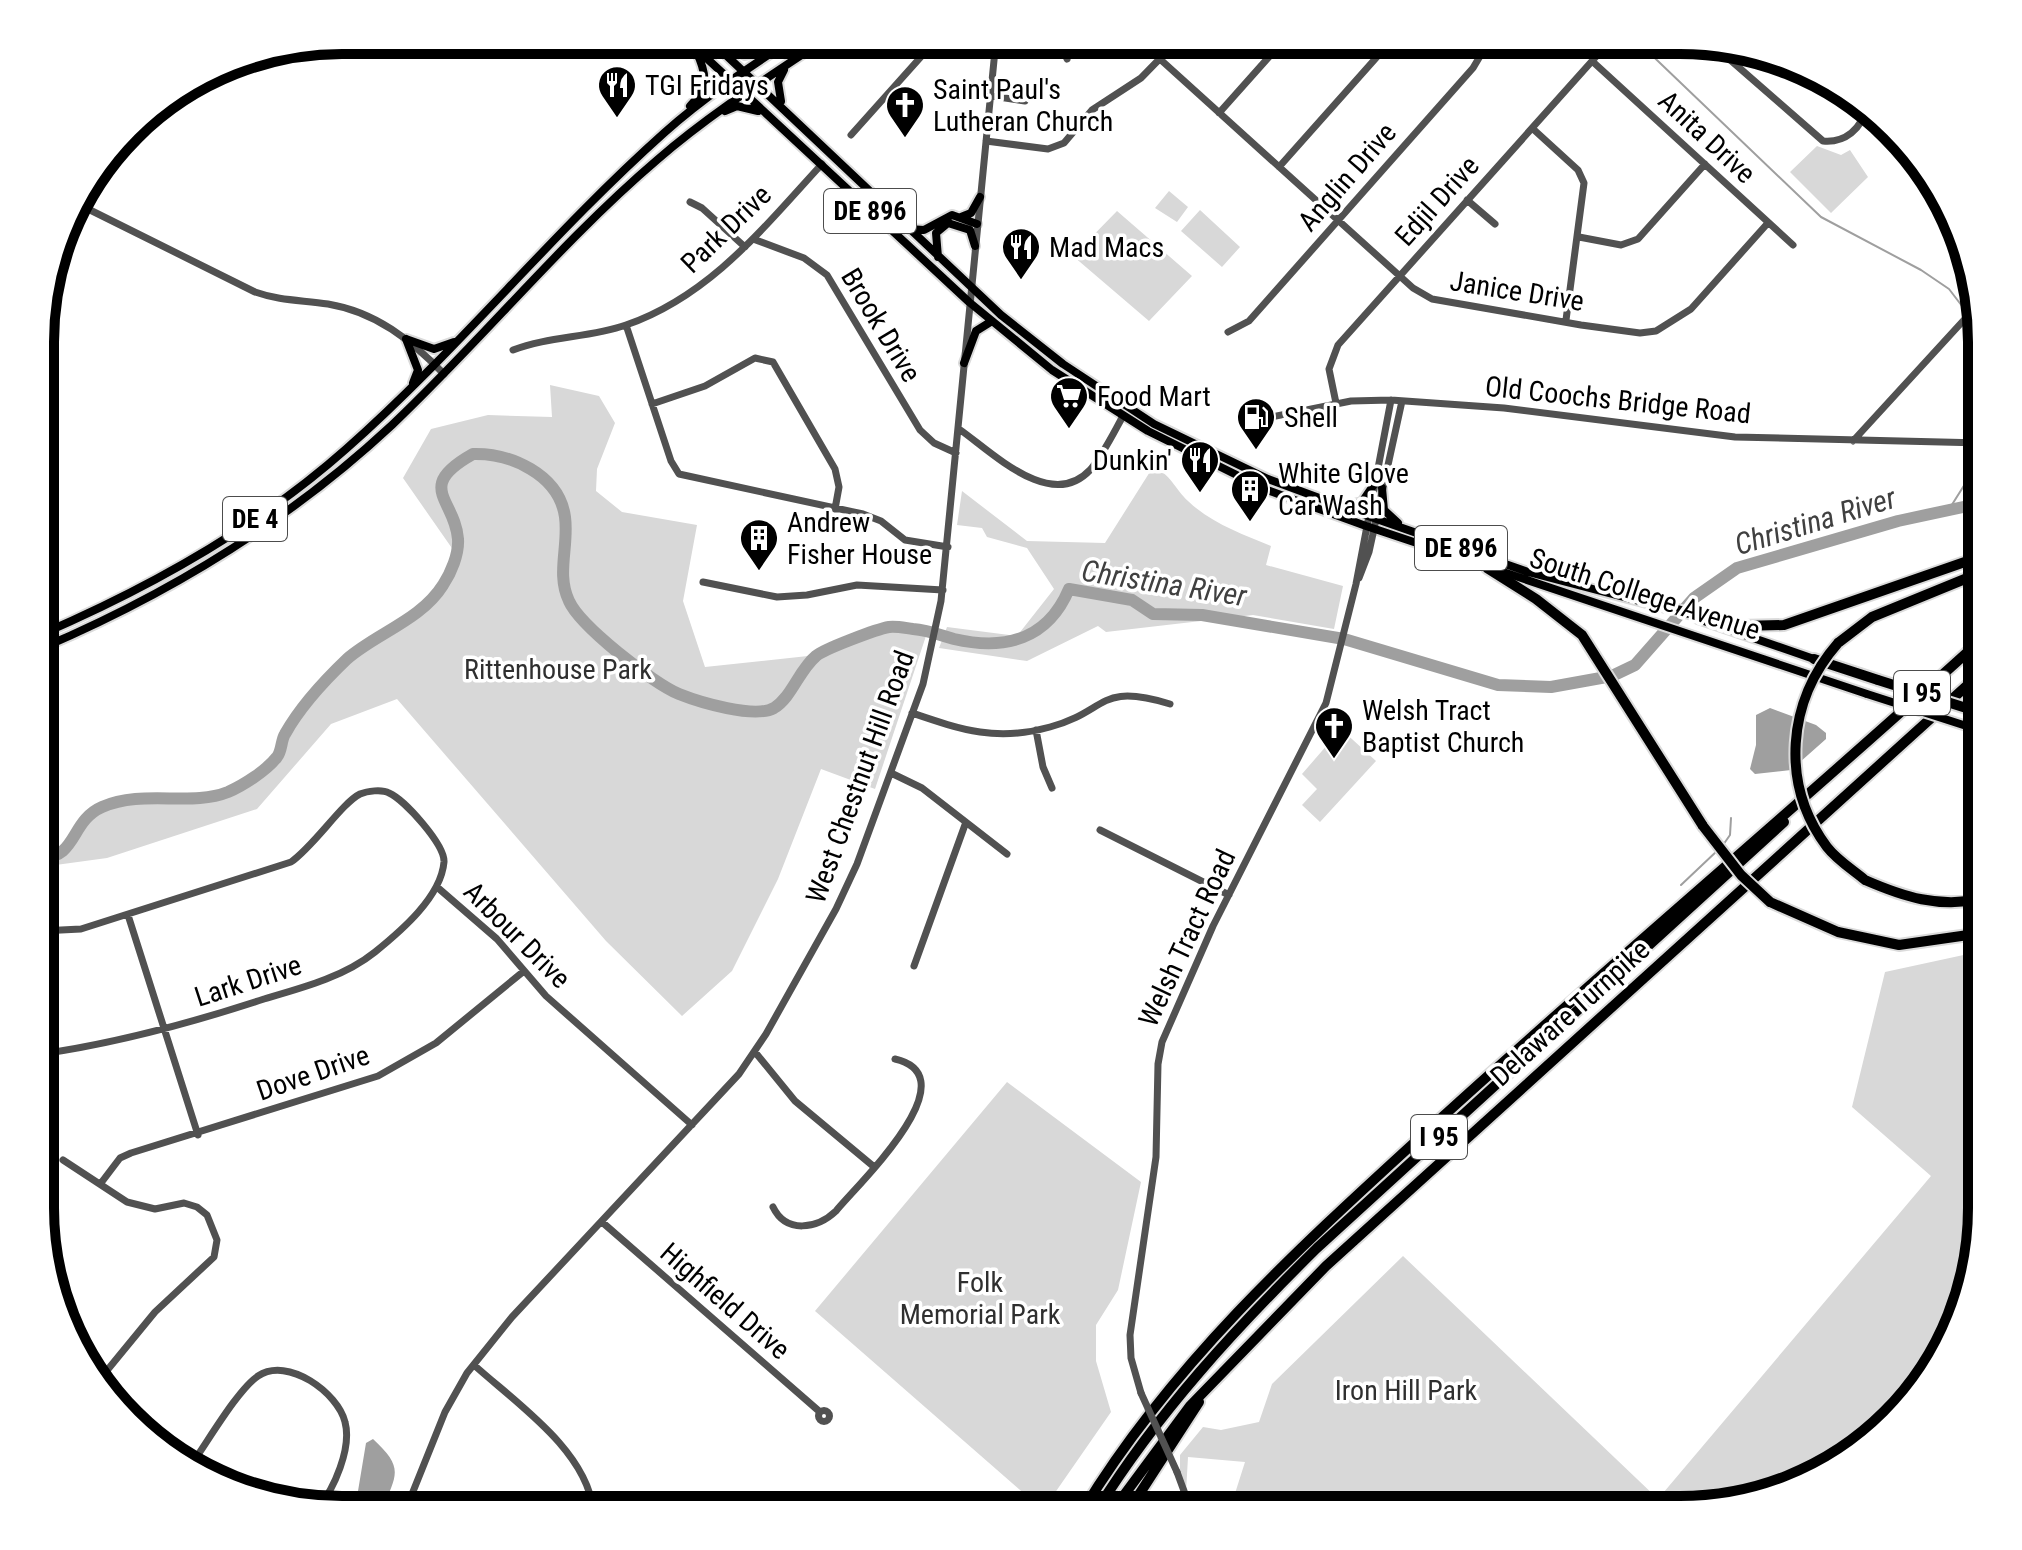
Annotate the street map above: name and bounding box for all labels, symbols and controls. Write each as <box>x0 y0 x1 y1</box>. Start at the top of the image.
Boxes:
restaurant icon: TGI Fridays <box>596 64 638 119</box>
place label: TGI Fridays <box>645 69 769 102</box>
place label: Saint Paul's Lutheran Church <box>933 73 1113 138</box>
church icon: Saint Paul's Lutheran Church <box>884 84 926 139</box>
street label: Anita Drive <box>1652 84 1762 190</box>
street label: Anglin Drive <box>1291 116 1403 238</box>
street label: Edjil Drive <box>1388 149 1486 253</box>
street label: Park Drive <box>674 178 778 280</box>
road number: DE 896 <box>824 189 916 233</box>
restaurant icon: Mad Macs <box>1000 226 1042 281</box>
place label: Mad Macs <box>1049 231 1164 264</box>
street label: Brook Drive <box>834 262 928 388</box>
street label: Janice Drive <box>1448 264 1586 318</box>
street label: Old Coochs Bridge Road <box>1484 370 1752 430</box>
supermarket icon: Food Mart <box>1048 375 1090 430</box>
place label: Food Mart <box>1097 380 1211 413</box>
fuel station icon: Shell <box>1235 396 1277 451</box>
place label: Shell <box>1284 401 1338 434</box>
restaurant icon: Dunkin' <box>1179 439 1221 494</box>
place label: Dunkin' <box>1093 444 1172 477</box>
place label: White Glove Car Wash <box>1278 457 1409 522</box>
building icon: White Glove Car Wash <box>1229 468 1271 523</box>
water label: Christina River <box>1730 480 1901 562</box>
road number: DE 4 <box>223 497 287 541</box>
place label: Andrew Fisher House <box>787 506 932 571</box>
building icon: Andrew Fisher House <box>738 517 780 572</box>
road number: DE 896 <box>1415 526 1507 570</box>
street label: South College Avenue <box>1526 541 1764 647</box>
water label: Christina River <box>1079 553 1250 613</box>
street label: West Chestnut Hill Road <box>799 646 921 908</box>
park label: Rittenhouse Park <box>464 653 652 686</box>
road number: I 95 <box>1894 671 1950 715</box>
place label: Welsh Tract Baptist Church <box>1362 694 1524 759</box>
church icon: Welsh Tract Baptist Church <box>1313 705 1355 760</box>
street label: Welsh Tract Road <box>1132 844 1242 1032</box>
street label: Arbour Drive <box>457 875 577 995</box>
street label: Delaware Turnpike <box>1484 933 1656 1093</box>
street label: Lark Drive <box>191 948 305 1014</box>
street label: Dove Drive <box>252 1038 374 1108</box>
road number: I 95 <box>1411 1115 1467 1159</box>
street label: Highfield Drive <box>654 1236 796 1366</box>
park label: Folk Memorial Park <box>900 1266 1061 1331</box>
park label: Iron Hill Park <box>1335 1374 1478 1407</box>

